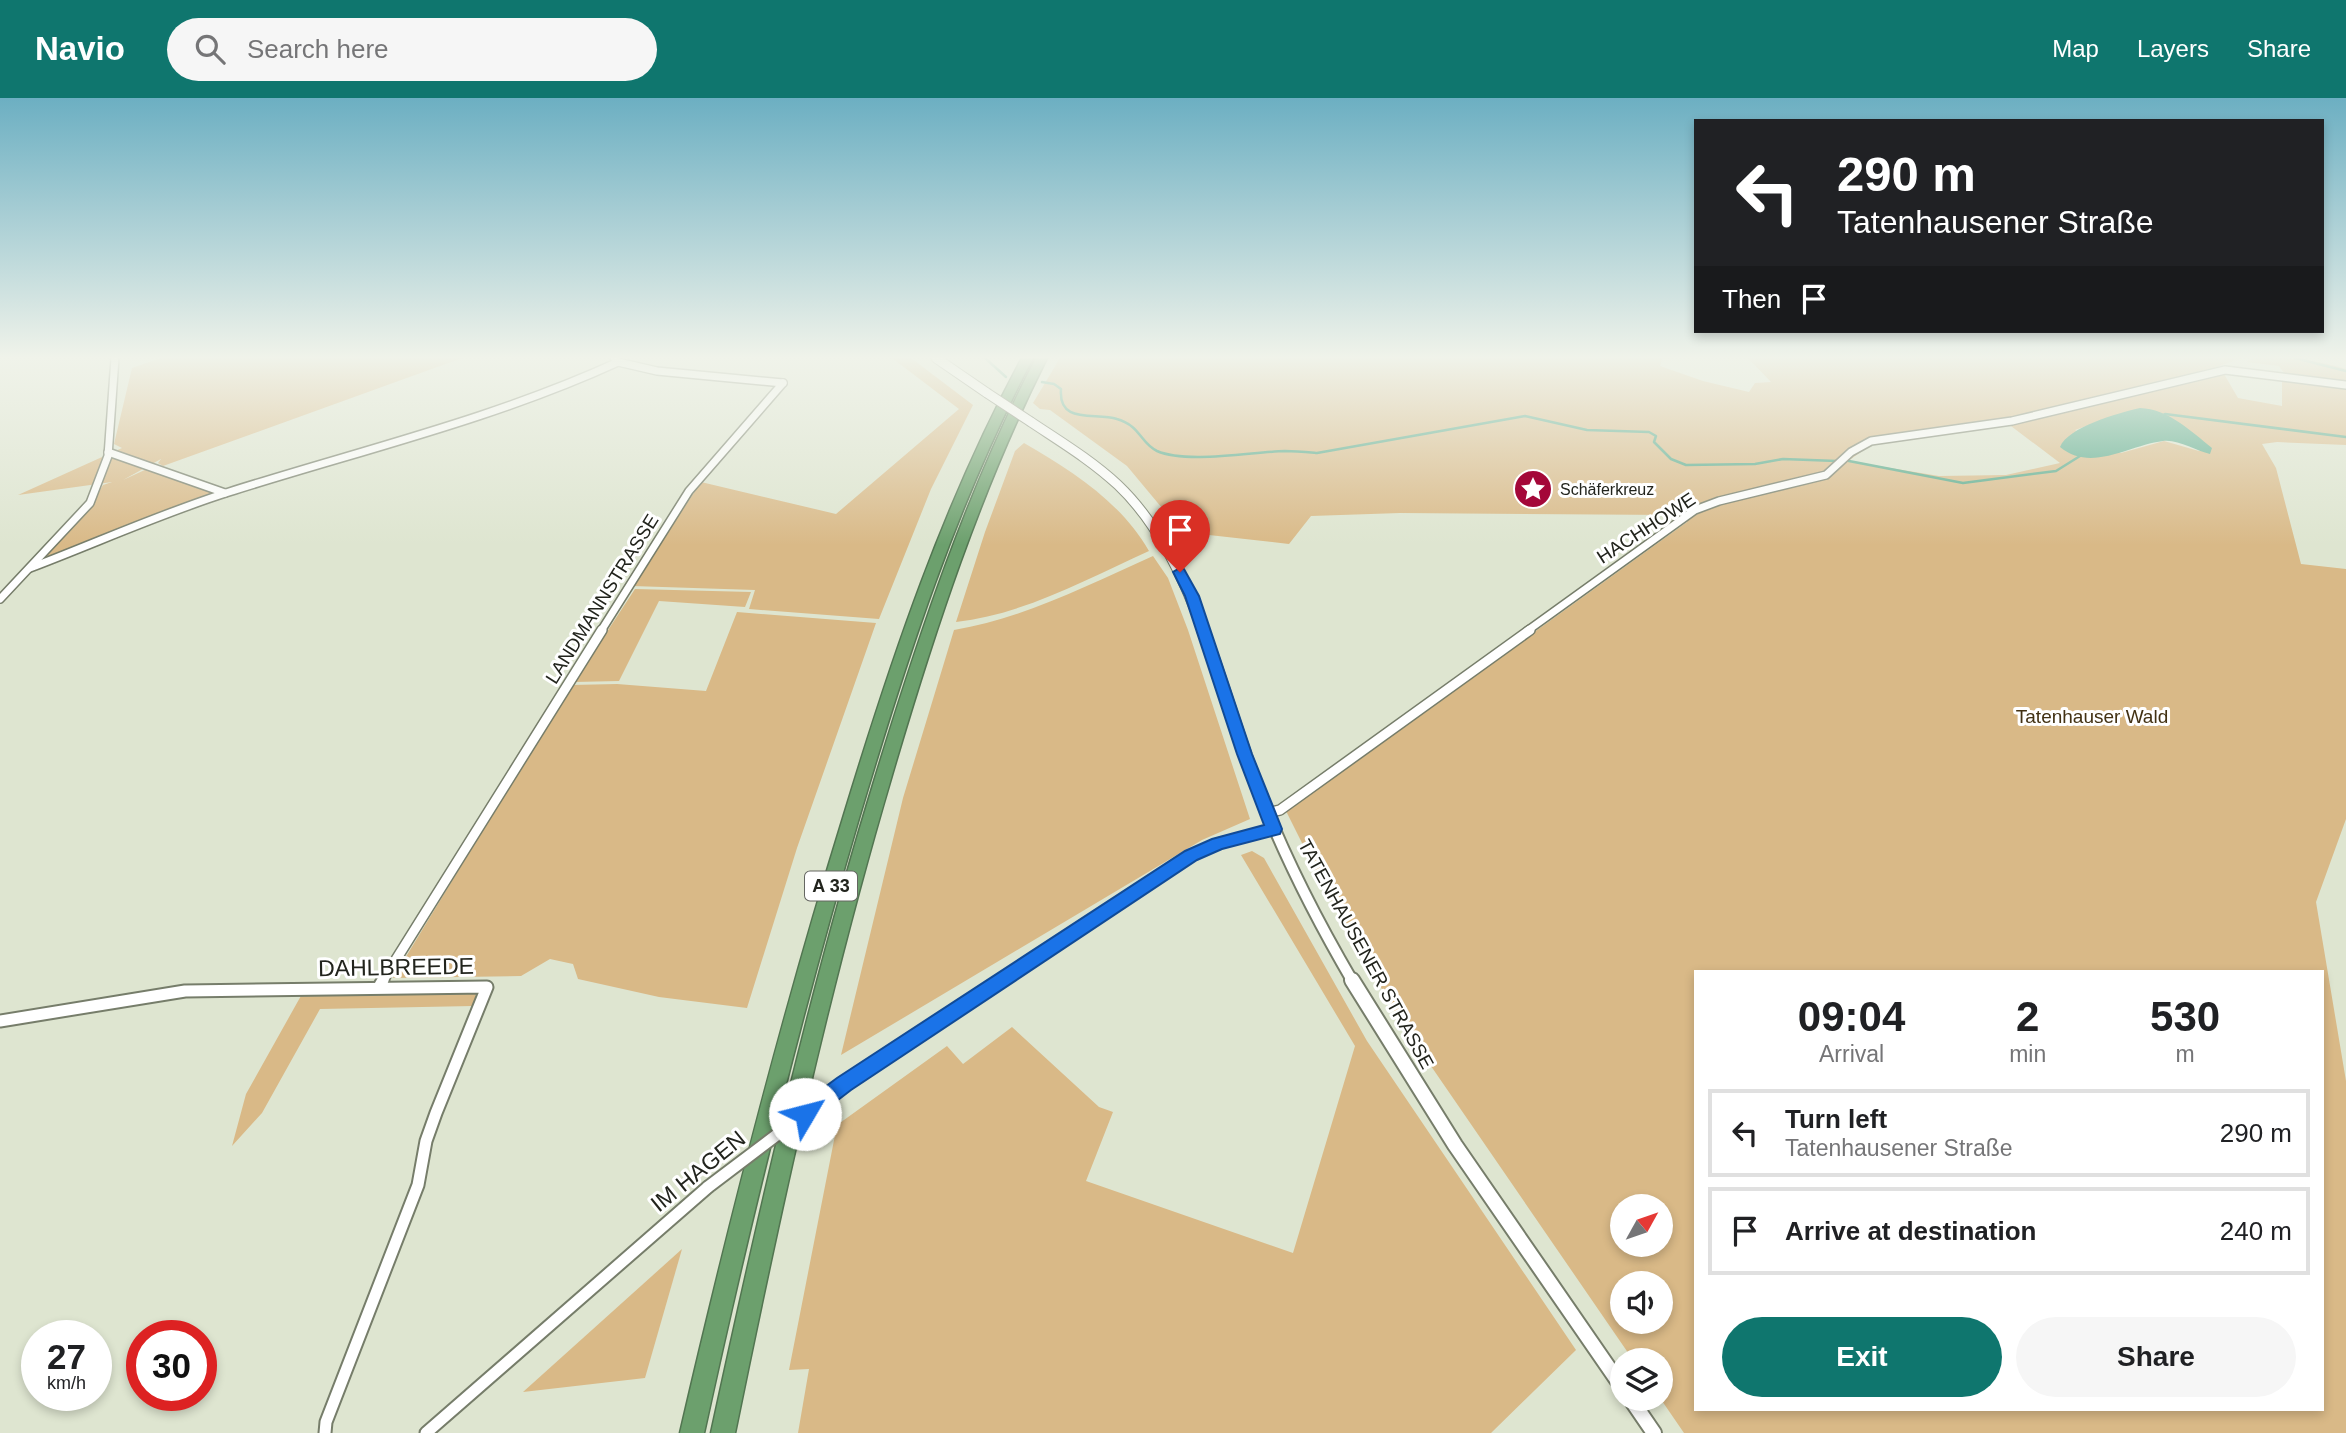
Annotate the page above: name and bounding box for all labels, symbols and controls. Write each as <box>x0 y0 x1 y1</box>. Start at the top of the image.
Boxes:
search box <box>167 18 657 81</box>
text: Navio <box>35 30 125 67</box>
icon: search <box>191 30 229 68</box>
text: Search here <box>247 34 389 64</box>
text: Map <box>2052 35 2099 62</box>
text: Layers <box>2137 35 2209 62</box>
text: Share <box>2247 35 2311 62</box>
icon: left <box>1722 147 1813 238</box>
text: 290 m <box>1837 147 1976 201</box>
text: Tatenhausener Straße <box>1837 204 2154 240</box>
icon: arrive <box>1795 280 1833 318</box>
text: Then <box>1722 284 1781 314</box>
place icon: Schäferkreuz <box>1512 468 1554 510</box>
place label: Schäferkreuz <box>1560 481 1654 498</box>
street label: HACHHOWE <box>1593 488 1699 568</box>
pin <box>1150 500 1210 572</box>
street label: LANDMANNSTRASSE <box>541 511 663 687</box>
icon: arrive <box>1161 511 1199 549</box>
park label: Tatenhauser Wald <box>2016 706 2168 727</box>
street label: TATENHAUSENER STRASSE <box>1294 836 1438 1072</box>
road number: A 33 <box>805 872 857 900</box>
street label: DAHLBREEDE <box>318 953 474 981</box>
text: 09:04 <box>1798 993 1905 1040</box>
text: 2 <box>2016 993 2039 1040</box>
text: 530 <box>2150 993 2220 1040</box>
text: Arrival <box>1819 1041 1884 1067</box>
text: min <box>2009 1041 2046 1067</box>
text: m <box>2176 1041 2195 1067</box>
position arrow <box>768 1077 842 1151</box>
text: Turn left <box>1785 1104 1887 1134</box>
icon: left <box>1726 1114 1764 1152</box>
text: 290 m <box>2220 1118 2292 1148</box>
street label: IM HAGEN <box>646 1125 750 1217</box>
text: Tatenhausener Straße <box>1785 1135 2013 1161</box>
north arrow <box>1610 1194 1673 1256</box>
map controls <box>1610 1194 1673 1411</box>
icon: arrive <box>1726 1212 1764 1250</box>
text: Arrive at destination <box>1785 1216 2036 1246</box>
text: 240 m <box>2220 1216 2292 1246</box>
button: sound <box>1610 1271 1673 1334</box>
button: Exit <box>1722 1317 2002 1397</box>
button: Share <box>2016 1317 2296 1397</box>
speed limit sign: 30 <box>126 1320 217 1411</box>
text: 27 <box>47 1337 86 1376</box>
button: layers <box>1610 1348 1673 1411</box>
text: km/h <box>47 1373 86 1393</box>

